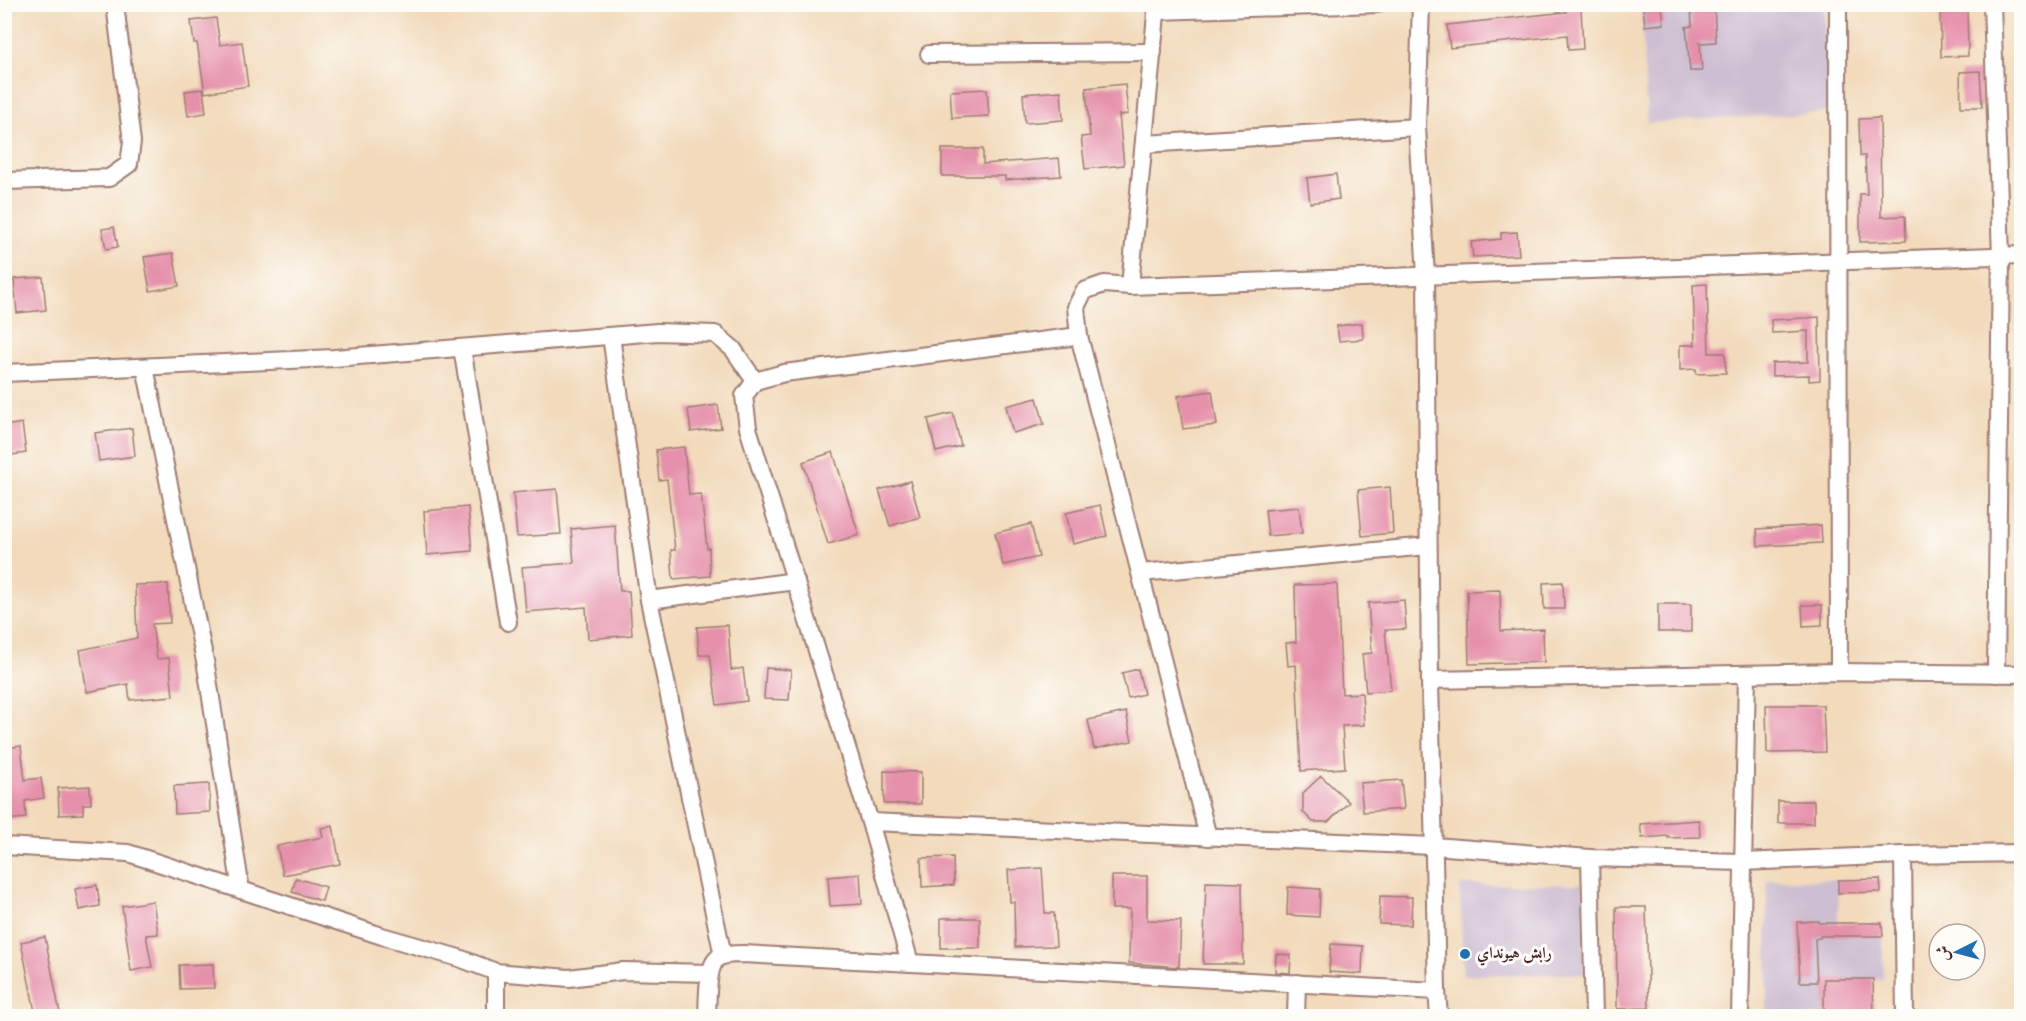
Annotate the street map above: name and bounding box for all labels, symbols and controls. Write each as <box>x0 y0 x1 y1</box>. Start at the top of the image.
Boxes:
north arrow <box>1927 922 1987 982</box>
place label: رابش هيونداي <box>1477 944 1553 966</box>
text: ش <box>1933 944 1955 962</box>
marker: رابش هيونداي <box>1458 947 1472 961</box>

